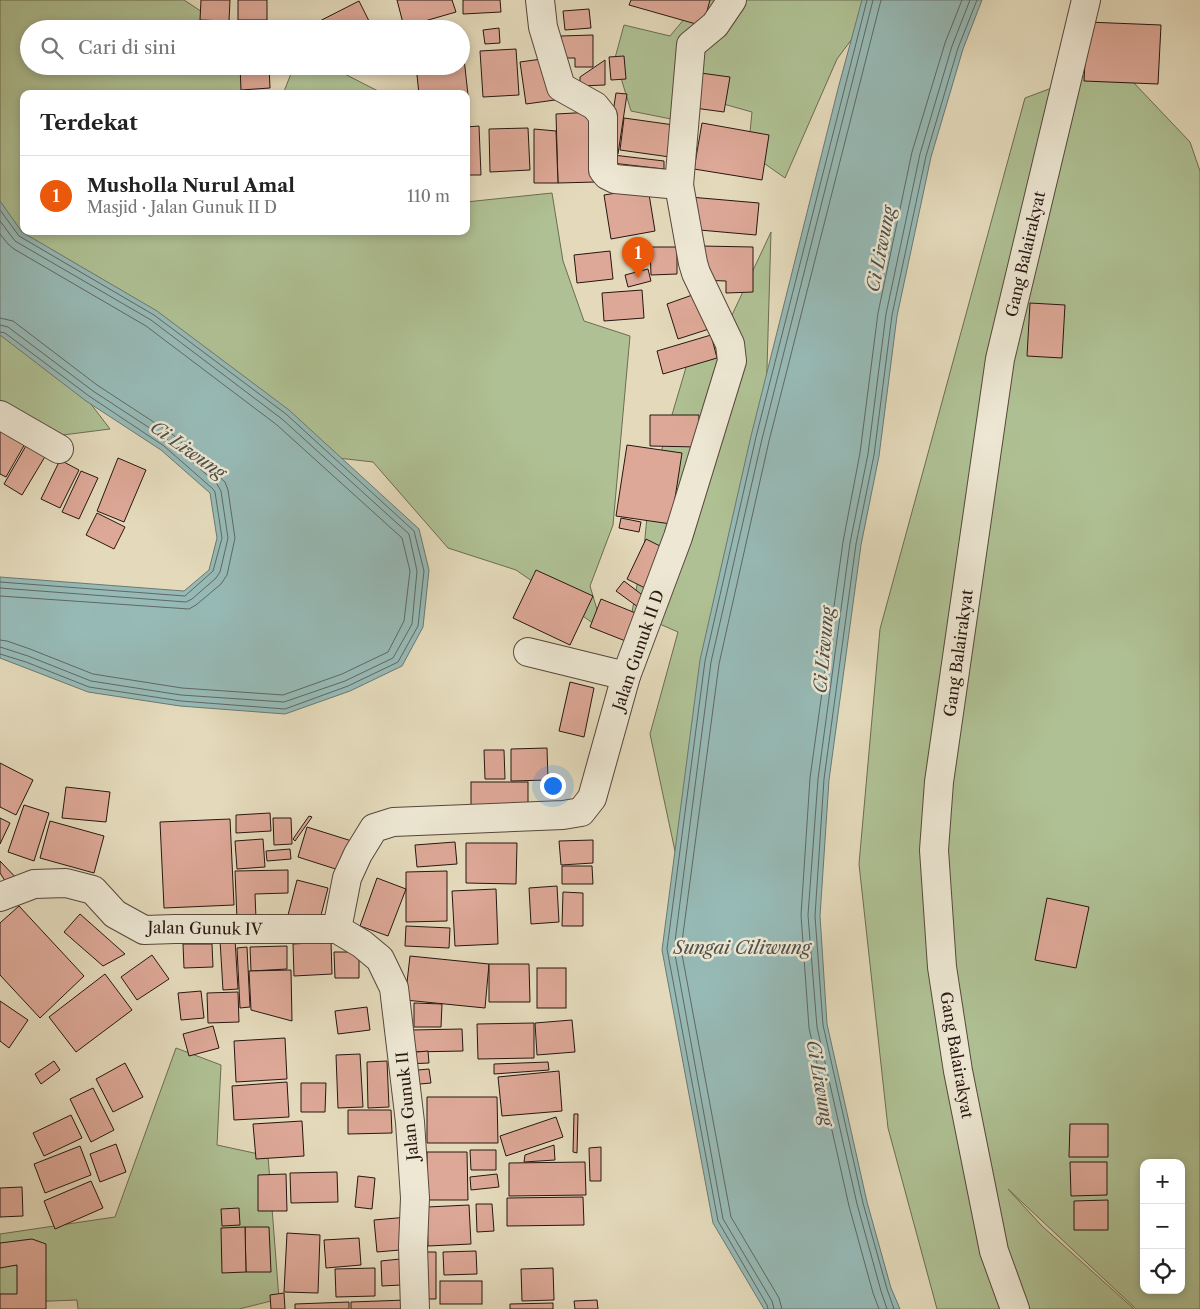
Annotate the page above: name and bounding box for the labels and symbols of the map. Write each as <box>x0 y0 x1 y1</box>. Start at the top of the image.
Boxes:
street label: Gang Balairakyat <box>1001 189 1049 319</box>
water label: Ci Liwung <box>862 202 900 294</box>
pin: 1 <box>622 237 654 278</box>
water label: Ci Liwung <box>146 416 231 485</box>
street label: Jalan Gunuk II D <box>607 587 668 716</box>
street label: Gang Balairakyat <box>939 588 977 718</box>
water label: Ci Liwung <box>809 604 839 694</box>
your location <box>540 773 566 799</box>
street label: Jalan Gunuk IV <box>144 917 263 939</box>
water label: Sungai Ciliwung <box>672 937 812 959</box>
street label: Gang Balairakyat <box>936 990 978 1120</box>
water label: Ci Liwung <box>802 1038 839 1130</box>
street label: Jalan Gunuk II <box>391 1051 423 1164</box>

